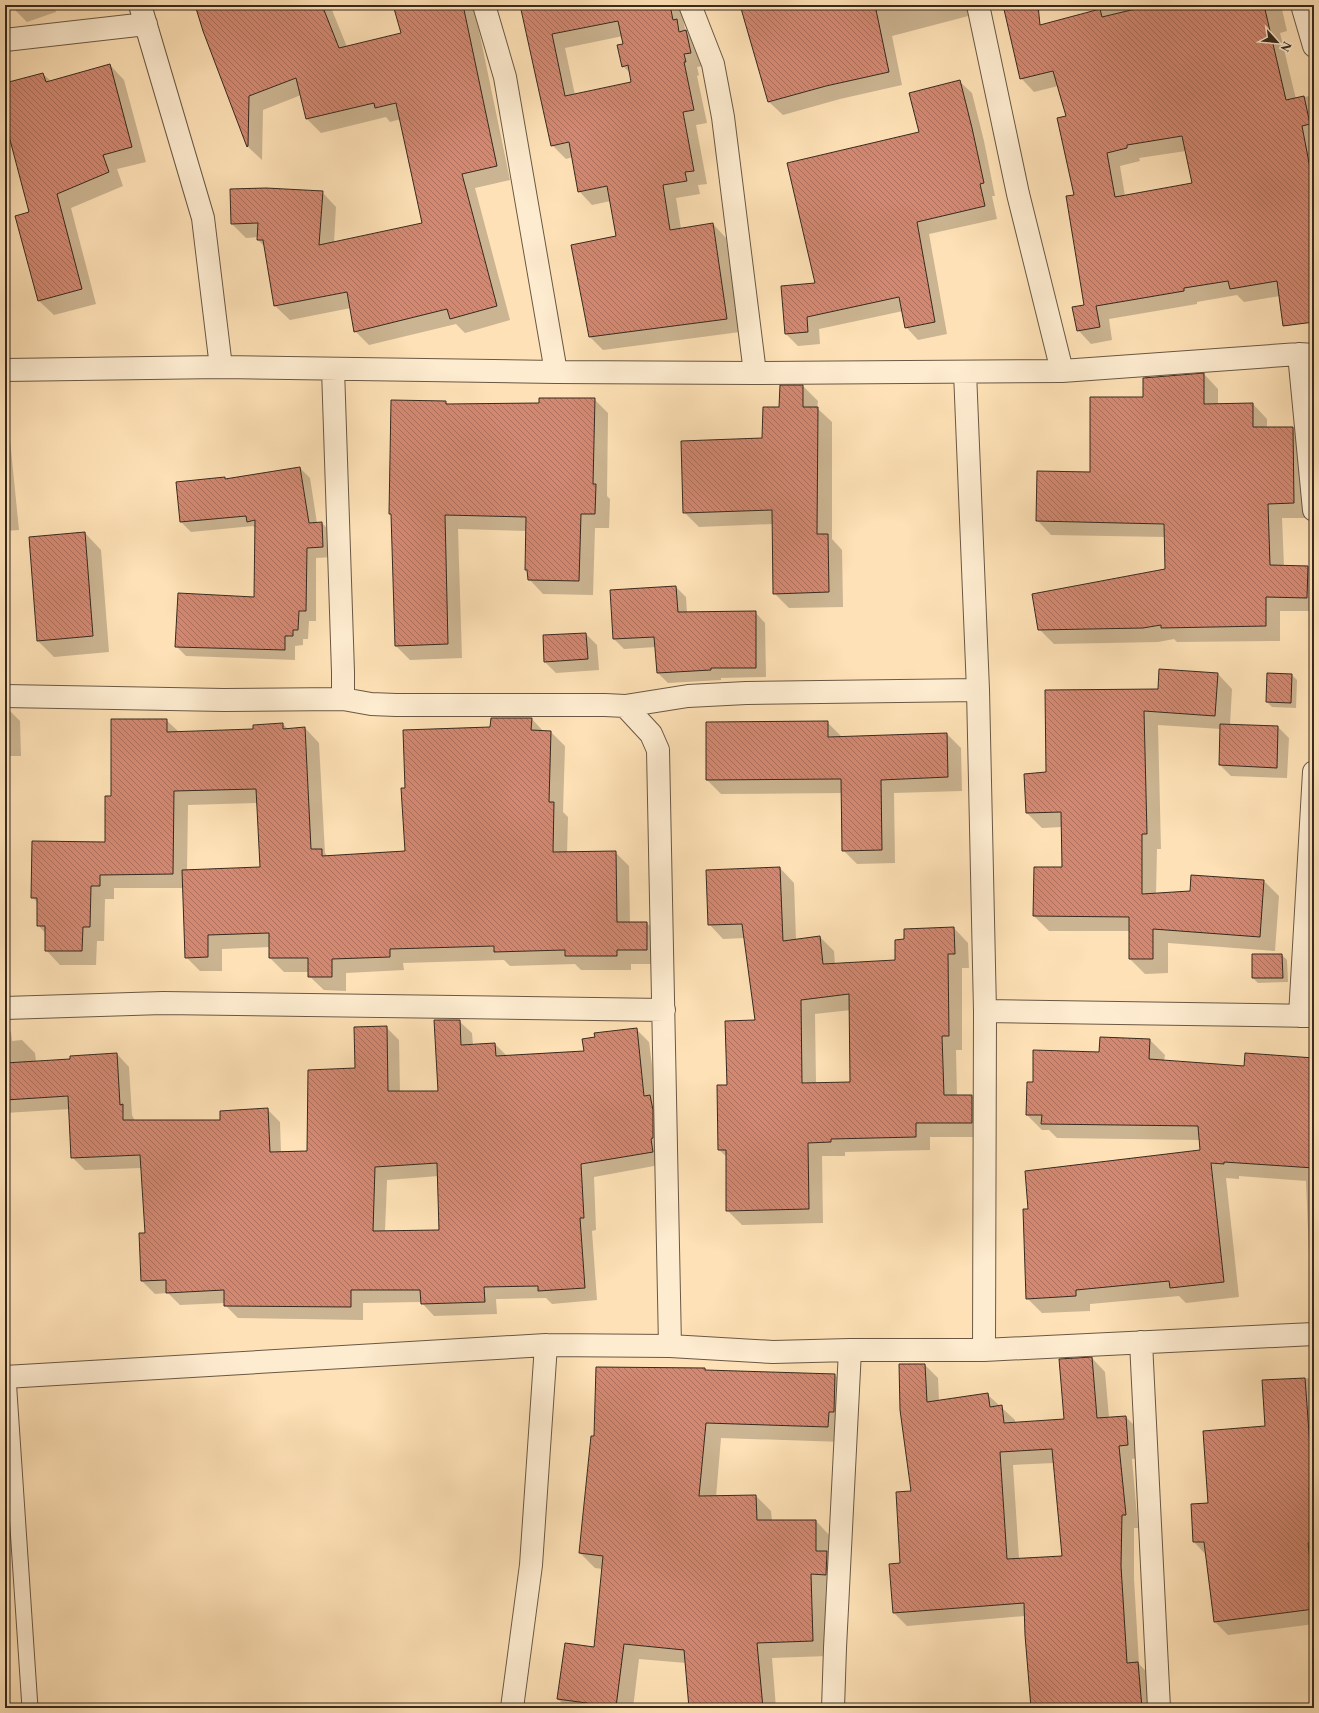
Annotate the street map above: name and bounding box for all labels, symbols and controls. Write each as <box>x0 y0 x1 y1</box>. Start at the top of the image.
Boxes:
north arrow <box>1257 22 1297 62</box>
text: N <box>1277 39 1294 54</box>

